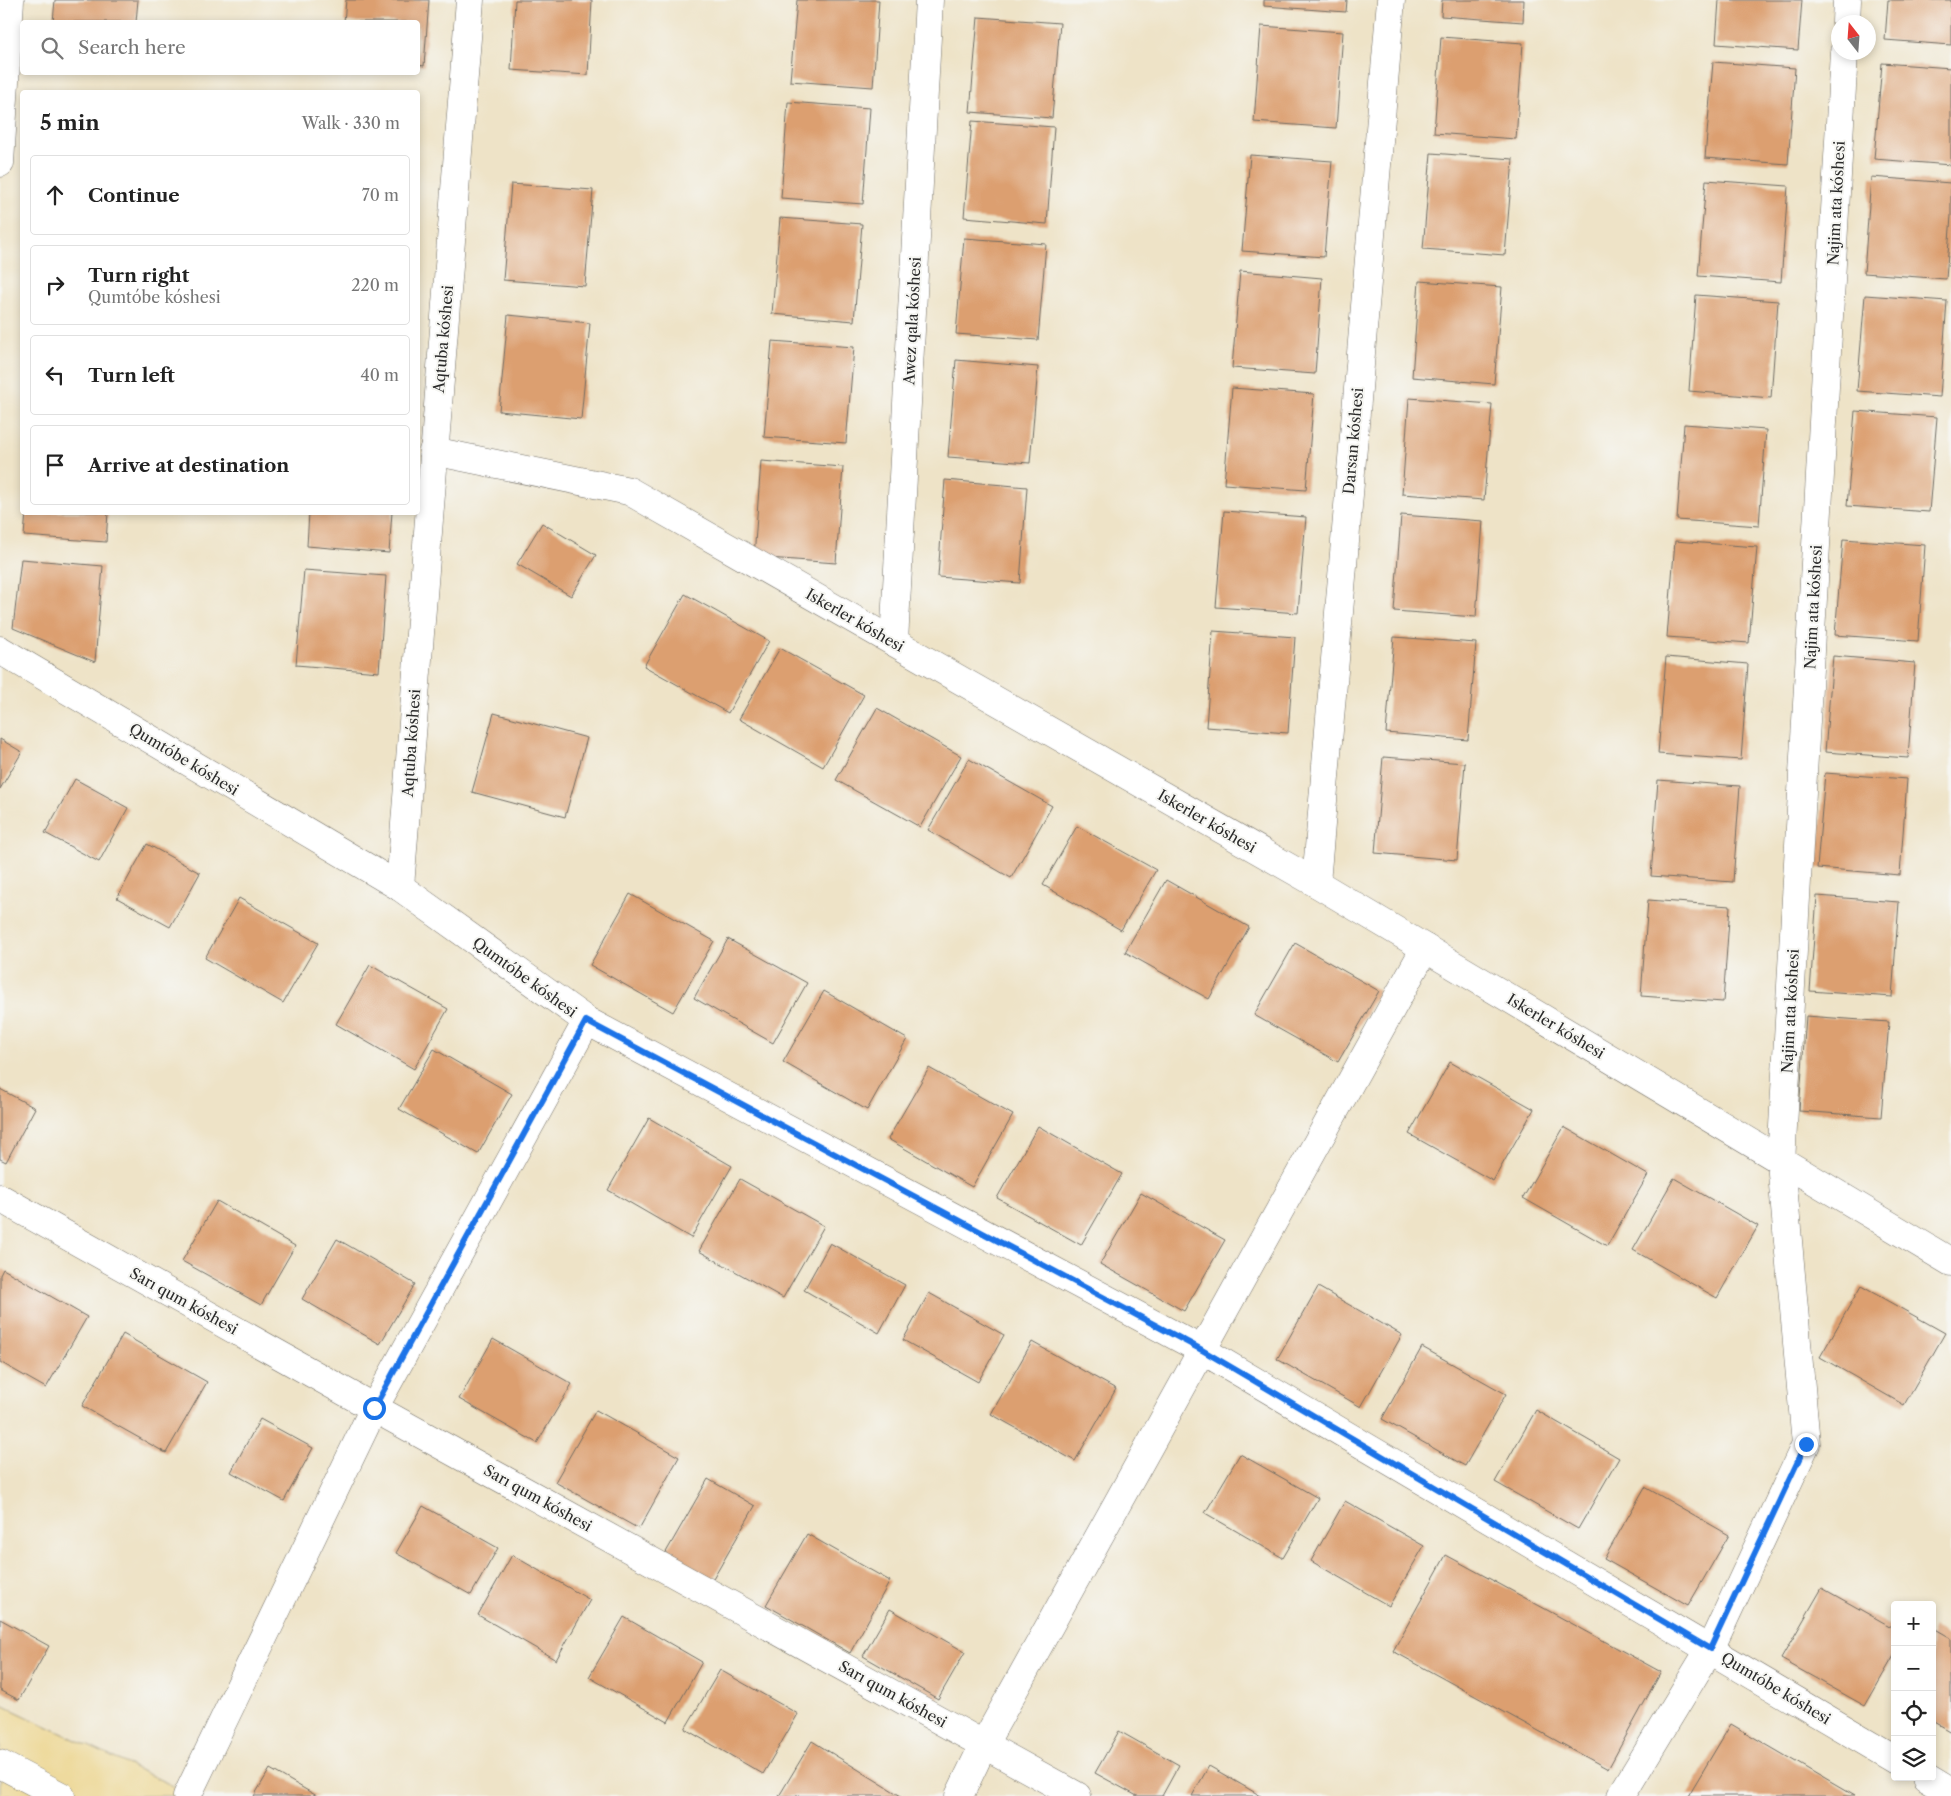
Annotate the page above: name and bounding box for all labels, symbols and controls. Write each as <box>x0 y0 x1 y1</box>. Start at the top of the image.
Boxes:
north arrow <box>1831 15 1876 60</box>
search box <box>20 20 420 75</box>
icon: search <box>38 34 66 62</box>
text: Search here <box>78 36 186 59</box>
text: 5 min <box>40 110 100 135</box>
text: Walk · 330 m <box>302 113 400 133</box>
street label: Najim ata kóshesi <box>1823 140 1849 266</box>
icon: ahead <box>41 181 69 209</box>
text: Continue <box>88 184 180 207</box>
text: 70 m <box>362 185 399 205</box>
street label: Awez qala kóshesi <box>899 256 925 387</box>
text: Turn right <box>88 264 189 287</box>
icon: right <box>41 271 69 299</box>
text: 220 m <box>351 275 399 295</box>
street label: Aqtuba kóshesi <box>429 284 457 395</box>
text: Qumtóbe kóshesi <box>88 287 221 307</box>
icon: left <box>41 361 69 389</box>
text: Turn left <box>88 364 175 387</box>
text: 40 m <box>360 365 399 385</box>
street label: Darsan kóshesi <box>1339 386 1367 495</box>
icon: arrive <box>41 451 69 479</box>
text: Arrive at destination <box>88 454 289 477</box>
street label: Najim ata kóshesi <box>1800 544 1826 670</box>
street label: Iskerler kóshesi <box>802 584 908 656</box>
street label: Aqtuba kóshesi <box>398 688 424 799</box>
street label: Qumtóbe kóshesi <box>126 719 243 799</box>
street label: Iskerler kóshesi <box>1154 785 1260 857</box>
street label: Qumtóbe kóshesi <box>469 933 581 1021</box>
street label: Najim ata kóshesi <box>1777 948 1803 1074</box>
street label: Iskerler kóshesi <box>1504 989 1609 1063</box>
street label: Sarı qum kóshesi <box>127 1263 242 1339</box>
route start <box>363 1397 386 1420</box>
route end <box>1795 1433 1818 1456</box>
street label: Sarı qum kóshesi <box>481 1460 596 1536</box>
map controls <box>1891 1601 1936 1781</box>
button: + <box>1891 1601 1936 1646</box>
button: − <box>1891 1646 1936 1691</box>
street label: Qumtóbe kóshesi <box>1718 1648 1835 1728</box>
street label: Sarı qum kóshesi <box>836 1656 951 1732</box>
button: locate <box>1891 1691 1936 1736</box>
button: layers <box>1891 1736 1936 1781</box>

